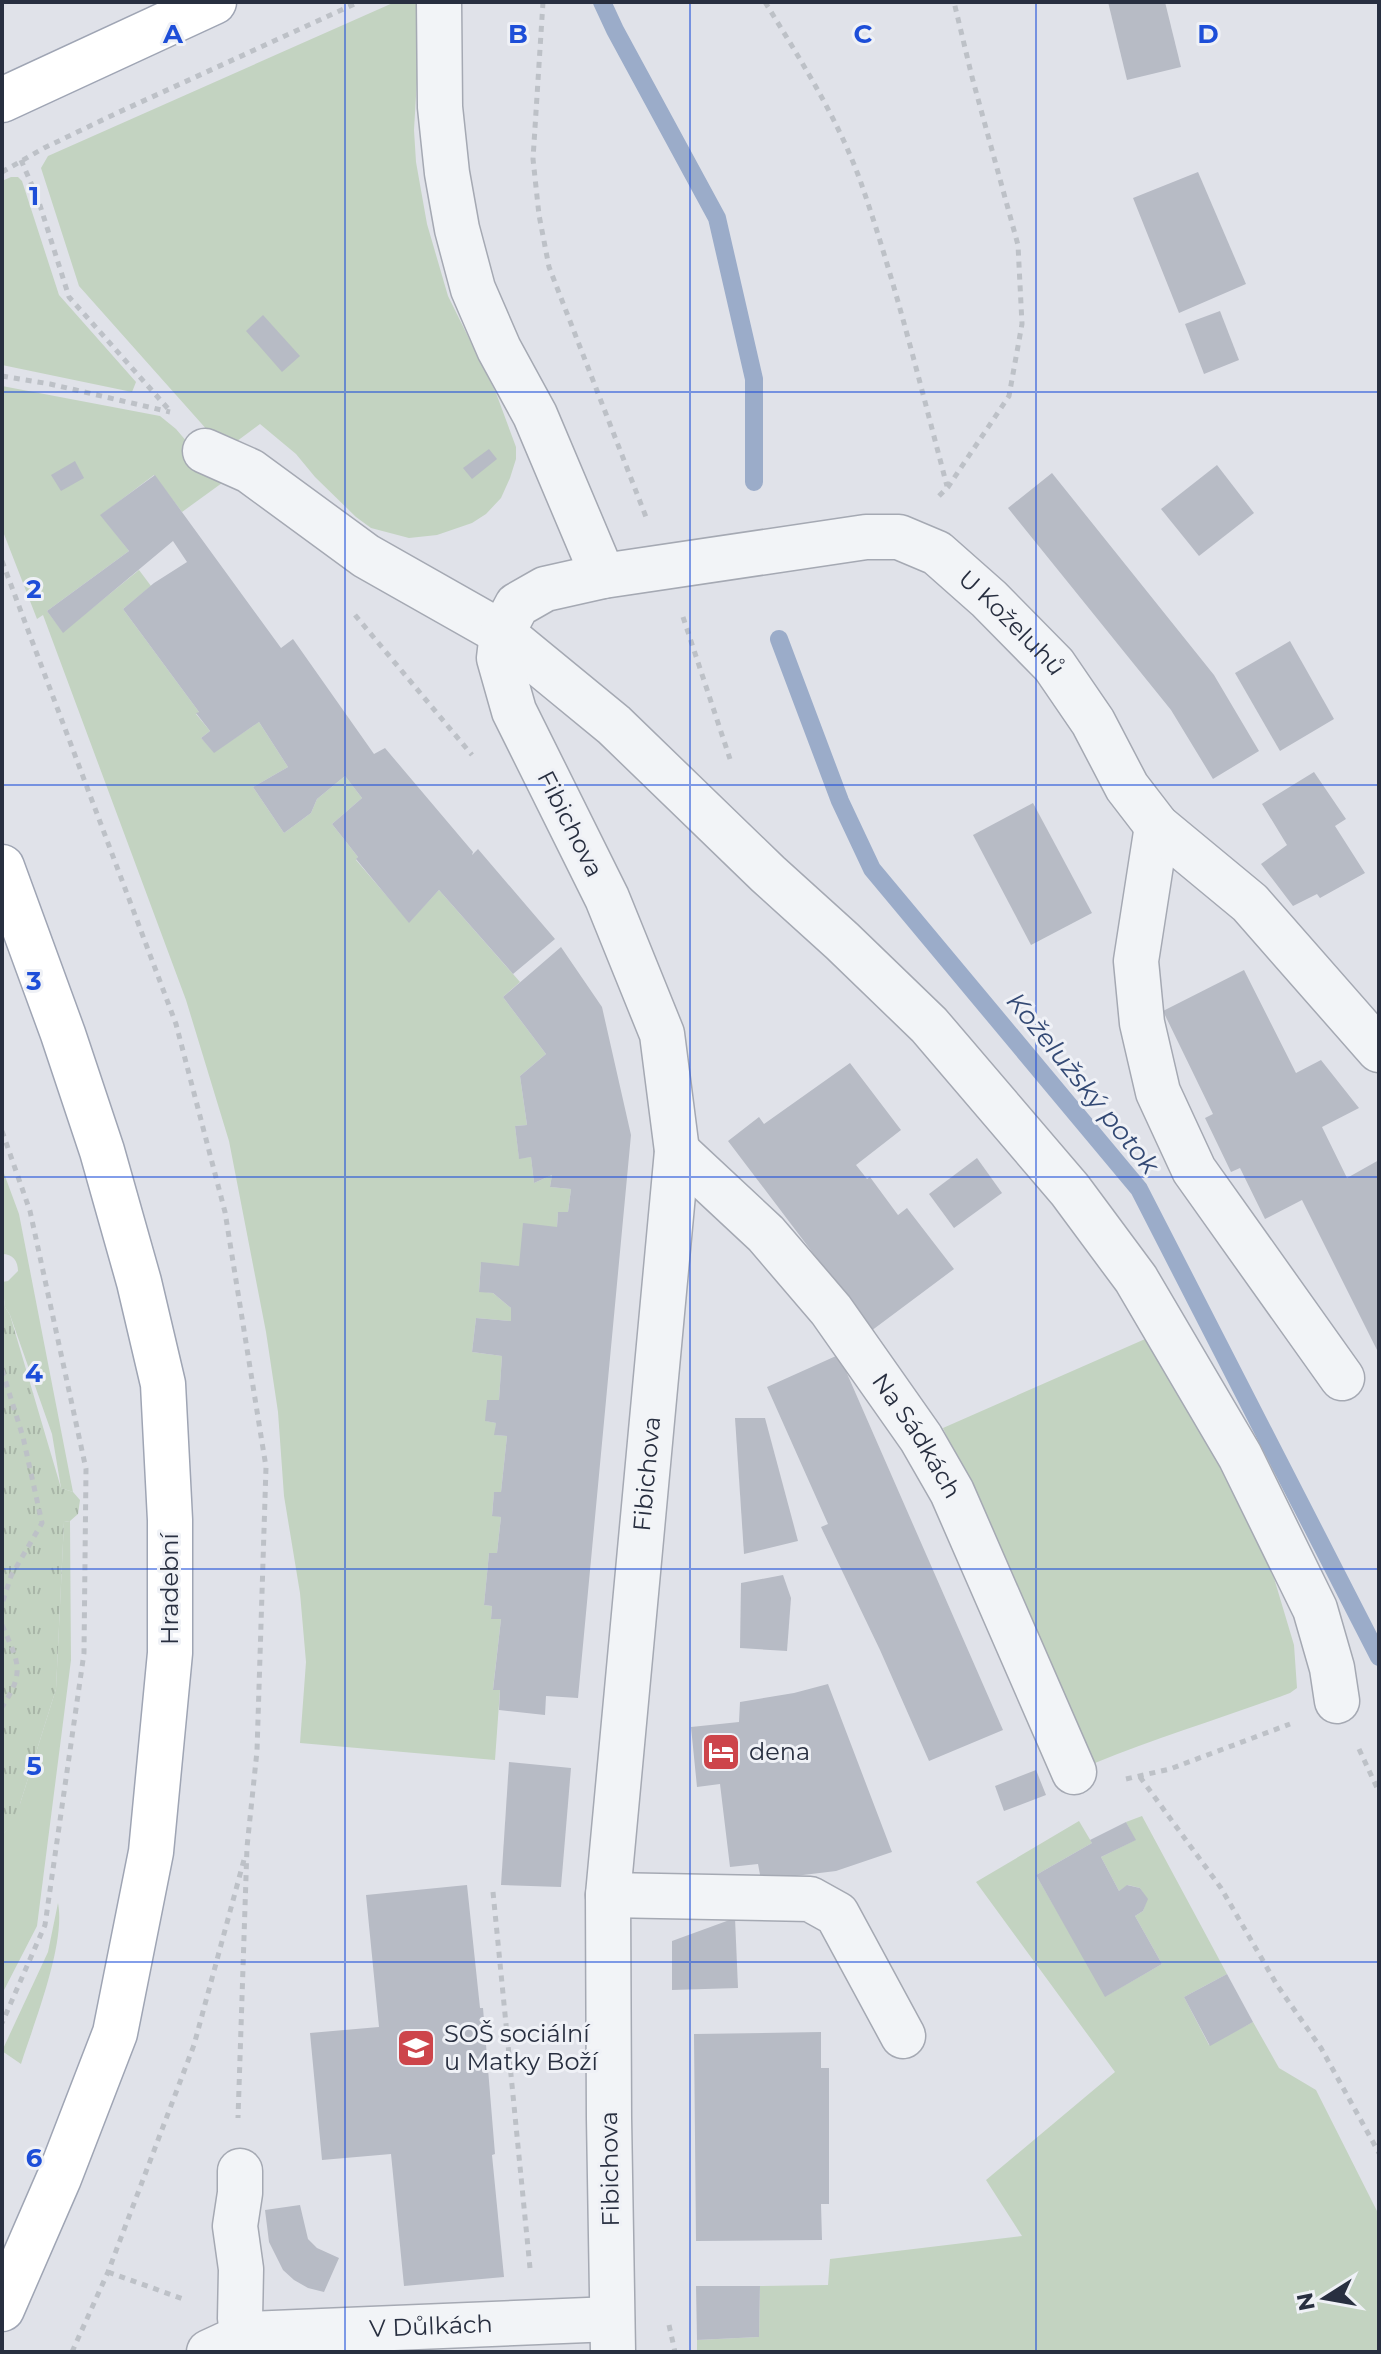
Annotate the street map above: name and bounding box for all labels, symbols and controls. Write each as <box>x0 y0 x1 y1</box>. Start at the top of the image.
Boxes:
text: A <box>162 18 184 50</box>
text: B <box>508 18 528 50</box>
text: C <box>854 18 873 50</box>
text: D <box>1197 18 1219 50</box>
text: 1 <box>29 180 39 212</box>
street label: U Koželuhů <box>953 564 1072 681</box>
text: 2 <box>26 573 42 605</box>
street label: Fibichova <box>531 766 610 882</box>
text: 3 <box>25 965 42 997</box>
water label: Koželužský potok <box>1000 986 1167 1182</box>
text: 4 <box>25 1357 43 1389</box>
street label: Na Sádkách <box>866 1367 968 1503</box>
street label: Fibichova <box>627 1415 666 1533</box>
street label: Hradební <box>155 1531 184 1645</box>
hotel icon: dena <box>700 1731 742 1773</box>
place label: dena <box>749 1737 810 1766</box>
text: 5 <box>26 1750 42 1782</box>
place label: SOŠ sociální u Matky Boží <box>444 2019 599 2076</box>
school or university icon: SOŠ sociální u Matky Boží <box>395 2027 437 2069</box>
street label: Fibichova <box>594 2111 625 2227</box>
text: 6 <box>26 2142 43 2174</box>
north arrow <box>1285 2258 1365 2338</box>
text: N <box>1291 2290 1321 2313</box>
street label: V Důlkách <box>369 2309 493 2343</box>

